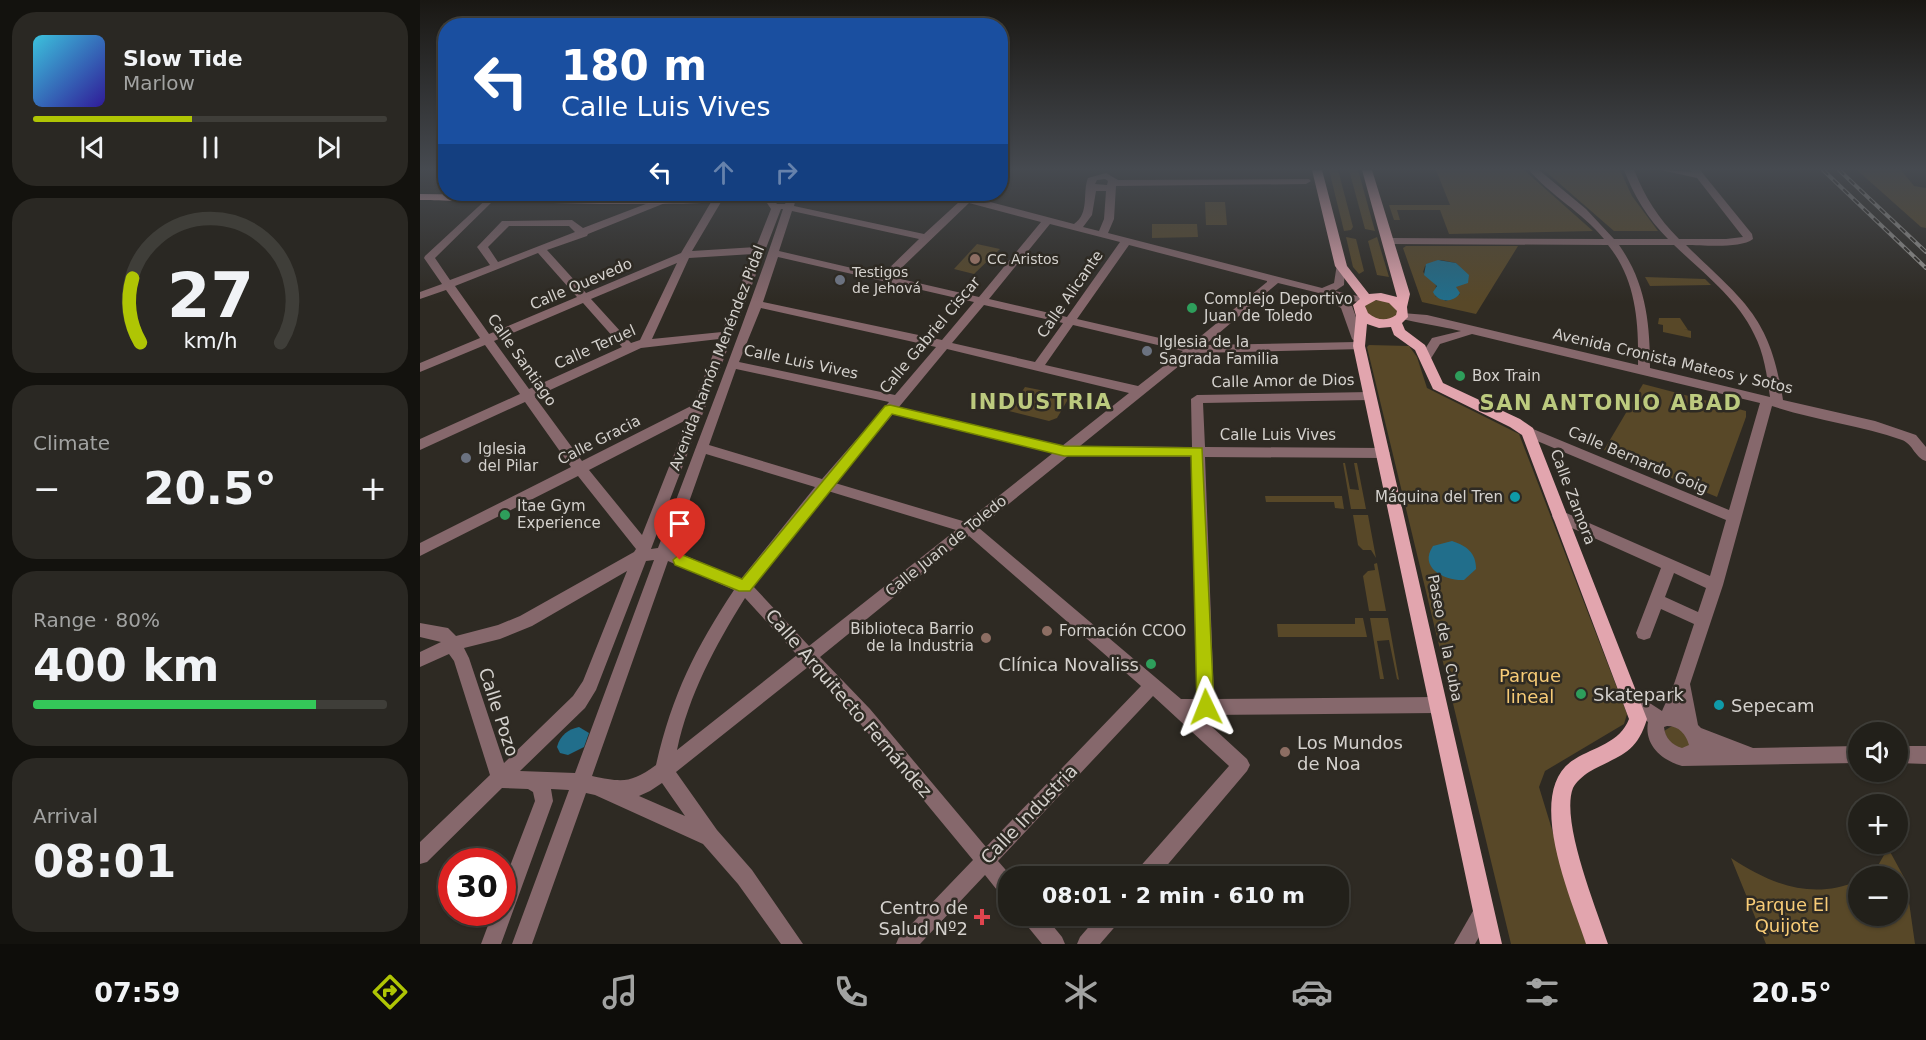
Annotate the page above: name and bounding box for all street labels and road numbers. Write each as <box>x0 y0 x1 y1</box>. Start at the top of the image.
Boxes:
street label: Avenida Ramón Menéndez Pidal <box>666 243 768 473</box>
street label: Calle Alicante <box>1033 247 1107 341</box>
street label: Calle Quevedo <box>527 254 635 314</box>
street label: Calle Gabriel Ciscar <box>876 272 985 397</box>
street label: Calle Santiago <box>484 311 560 409</box>
street label: Calle Teruel <box>552 321 638 373</box>
street label: Avenida Cronista Mateos y Sotos <box>1551 325 1795 397</box>
street label: Calle Luis Vives <box>742 341 860 383</box>
street label: Calle Amor de Dios <box>1211 371 1355 391</box>
street label: Calle Gracia <box>555 411 643 469</box>
street label: Calle Bernardo Goig <box>1565 422 1711 498</box>
street label: Calle Luis Vives <box>1220 426 1336 444</box>
street label: Calle Zamora <box>1547 447 1599 547</box>
street label: Calle Juan de Toledo <box>882 492 1010 600</box>
street label: Paseo de la Cuba <box>1424 573 1466 703</box>
street label: Calle Arquitecto Fernández <box>761 604 937 802</box>
street label: Calle Pozo <box>475 665 523 759</box>
street label: Calle Industria <box>976 760 1082 868</box>

